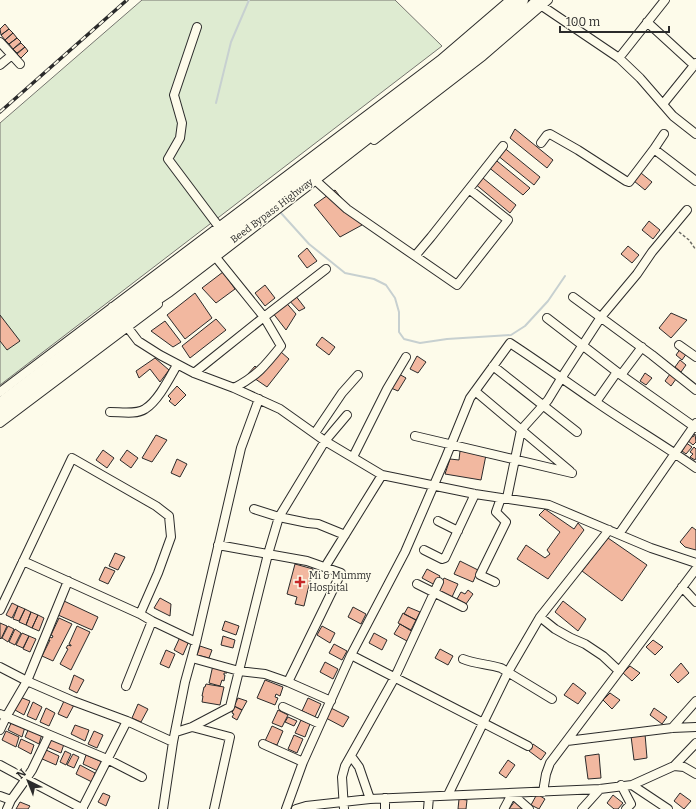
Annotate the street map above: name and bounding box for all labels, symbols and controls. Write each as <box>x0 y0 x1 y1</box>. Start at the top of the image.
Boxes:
scale bar <box>560 8 669 34</box>
text: 100 m <box>566 15 601 29</box>
street label: Beed Bypass Highway <box>228 176 316 246</box>
place label: Mi & Mummy Hospital <box>309 570 372 594</box>
marker: Mi & Mummy Hospital <box>294 576 306 588</box>
north arrow <box>8 761 48 801</box>
text: N <box>14 766 29 782</box>

